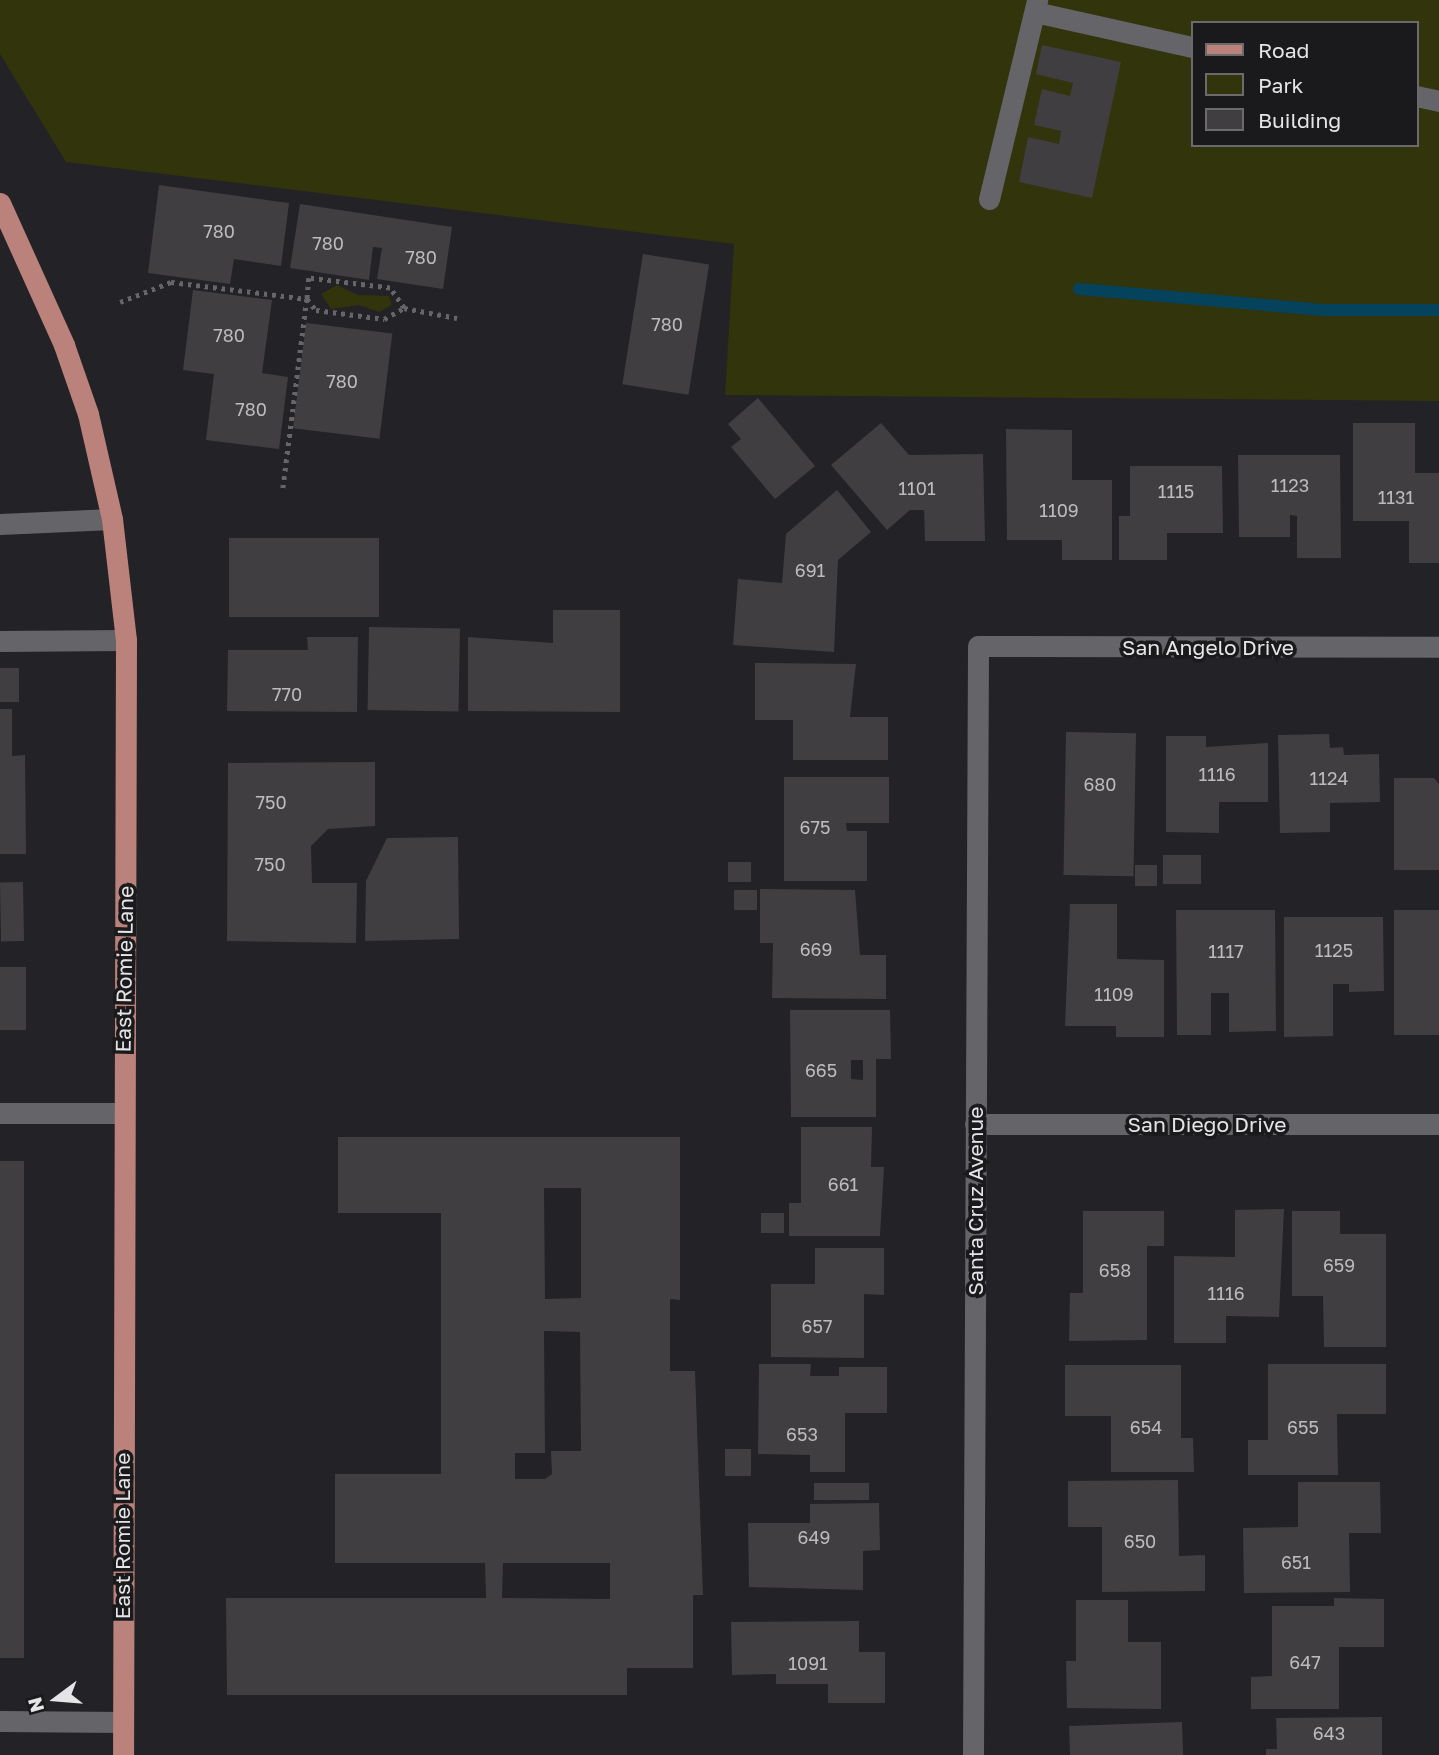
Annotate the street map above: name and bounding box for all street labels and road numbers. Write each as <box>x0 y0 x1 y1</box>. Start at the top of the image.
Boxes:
street label: San Angelo Drive <box>1122 634 1294 660</box>
street label: East Romie Lane <box>110 885 138 1053</box>
street label: Santa Cruz Avenue <box>962 1107 988 1295</box>
street label: San Diego Drive <box>1128 1111 1286 1137</box>
street label: East Romie Lane <box>109 1453 135 1619</box>

